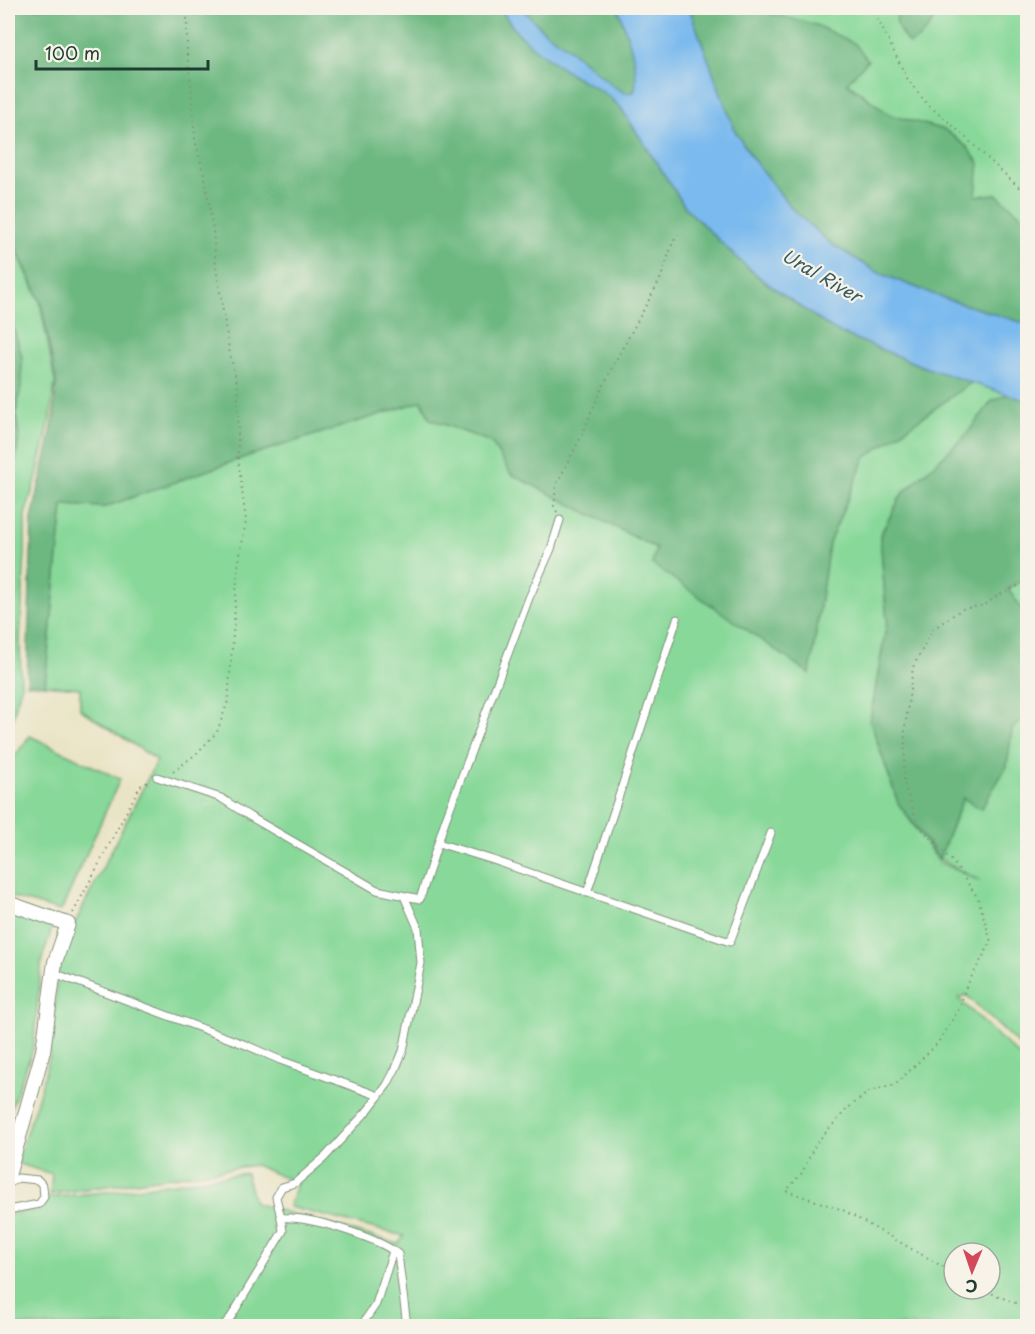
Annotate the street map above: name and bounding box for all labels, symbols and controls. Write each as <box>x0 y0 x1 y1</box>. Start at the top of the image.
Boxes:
scale bar <box>36 33 208 71</box>
text: 100 m <box>45 39 100 66</box>
water label: Ural River <box>777 241 869 310</box>
north arrow <box>942 1241 1002 1301</box>
text: С <box>965 1275 978 1299</box>

